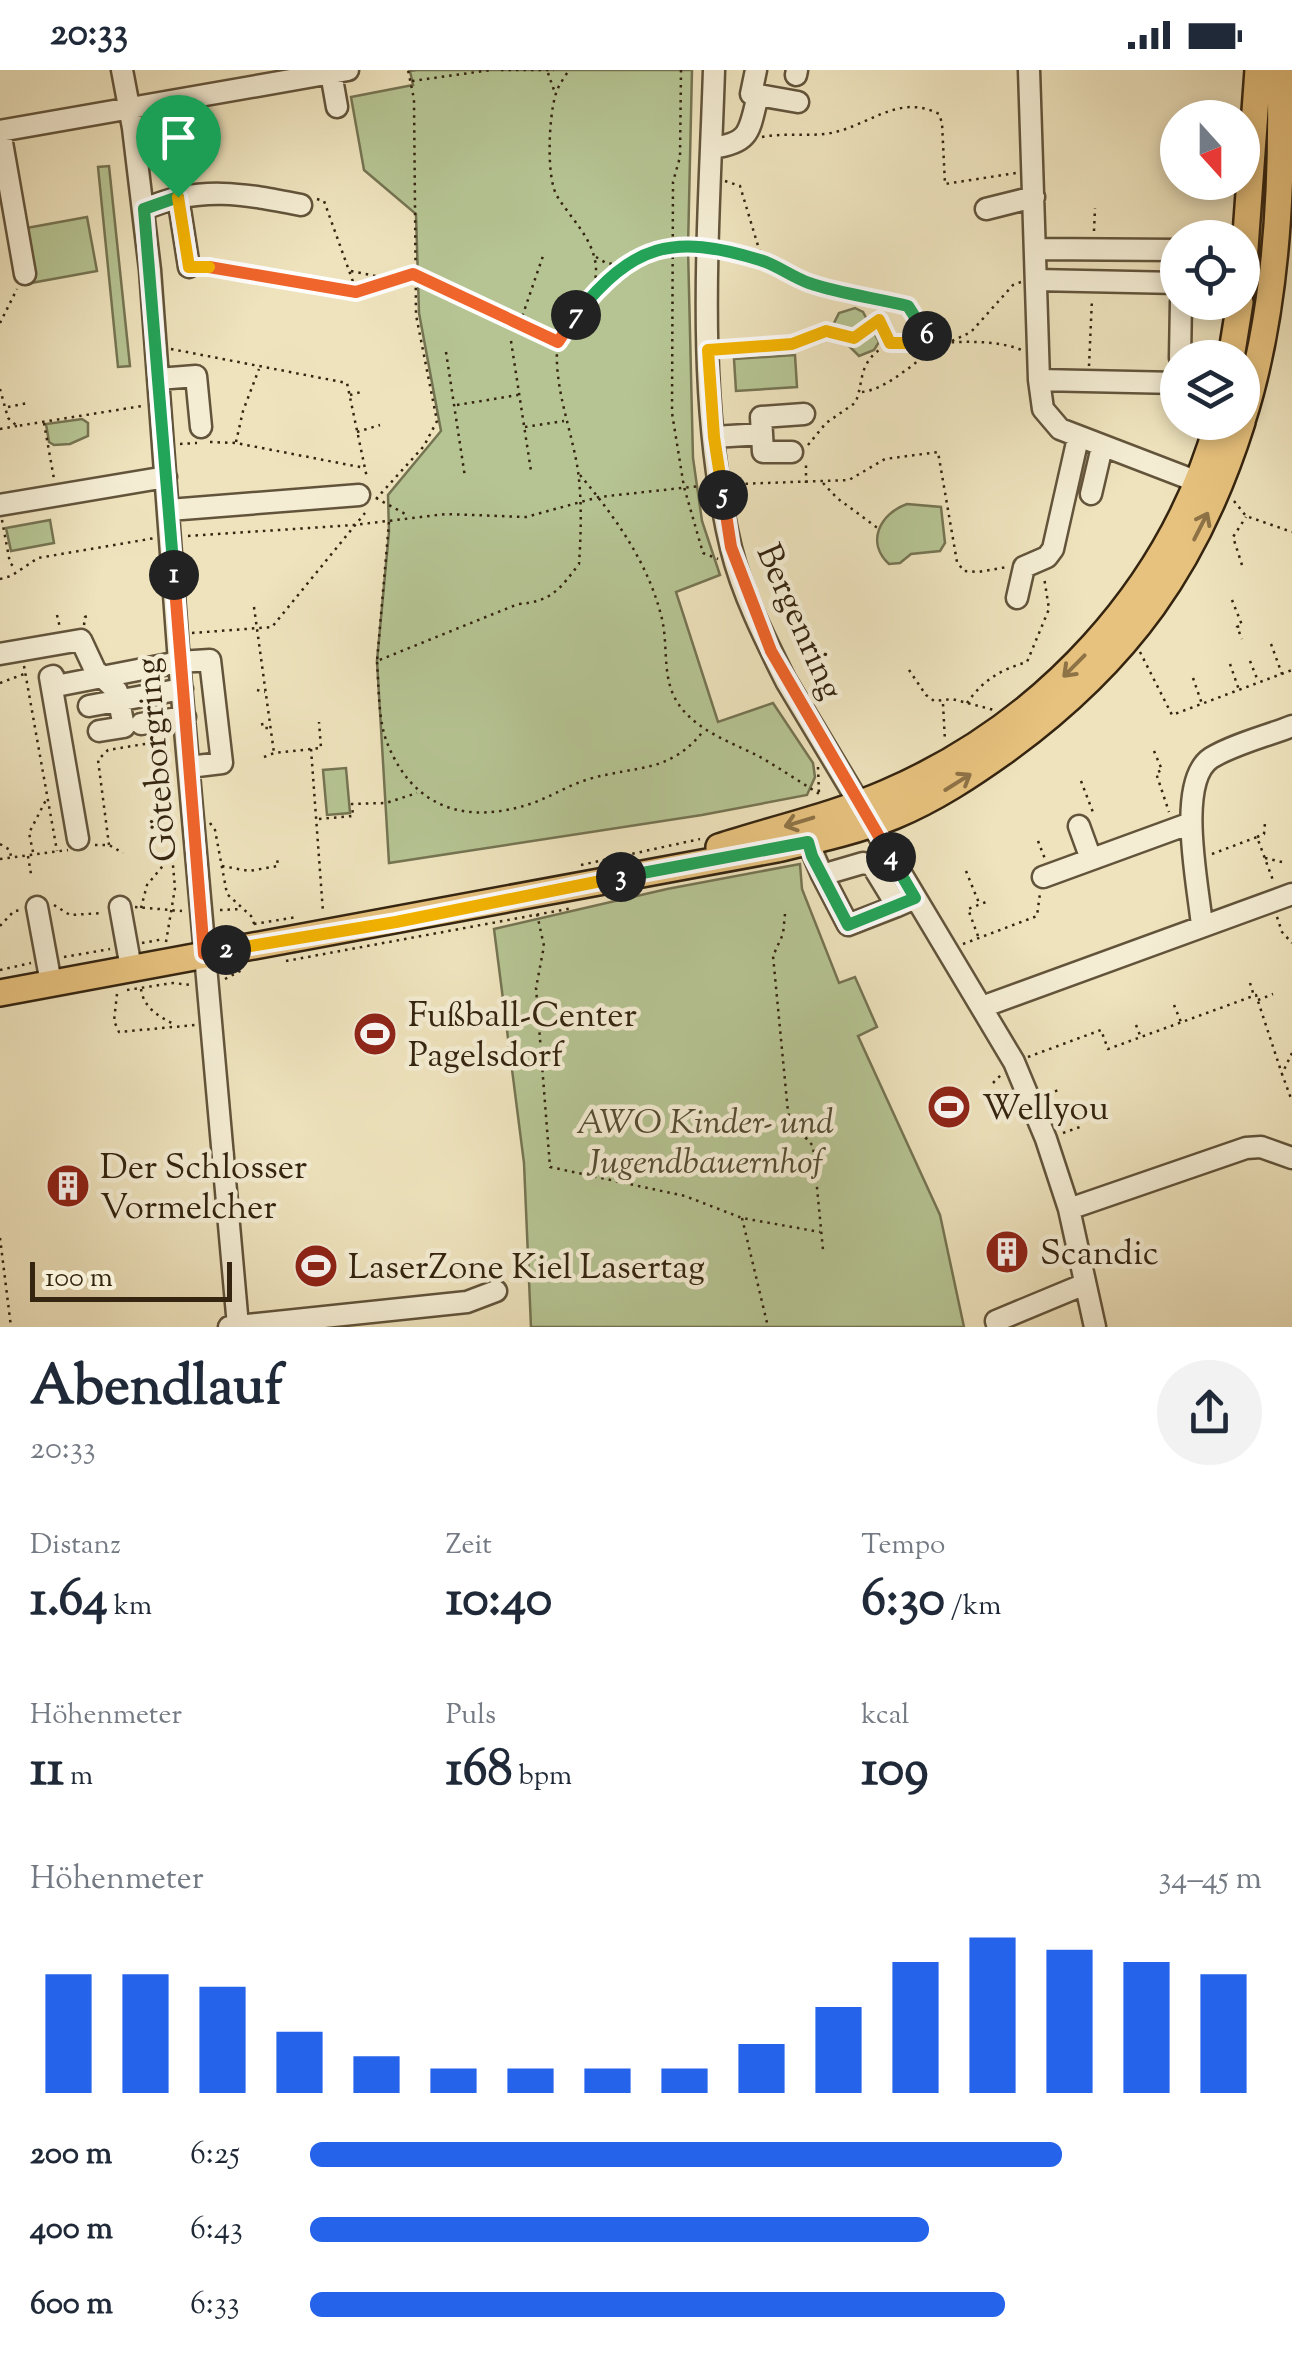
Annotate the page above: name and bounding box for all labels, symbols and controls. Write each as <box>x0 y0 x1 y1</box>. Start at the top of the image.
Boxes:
text: 20:33 <box>50 8 128 62</box>
pin <box>136 95 221 198</box>
north arrow <box>1160 100 1260 200</box>
map controls <box>1160 100 1260 440</box>
icon: arrive <box>151 110 206 165</box>
button: locate <box>1160 220 1260 320</box>
pin: 7 <box>551 290 601 340</box>
text: 7 <box>569 295 583 335</box>
pin: 6 <box>902 311 952 361</box>
text: 6 <box>920 316 934 356</box>
button: layers <box>1160 340 1260 440</box>
pin: 5 <box>698 470 748 520</box>
text: 5 <box>718 475 728 515</box>
one-way arrow <box>1193 512 1212 542</box>
street label: Bergenring <box>741 536 855 708</box>
pin: 1 <box>149 550 199 600</box>
text: 1 <box>169 555 179 595</box>
one-way arrow <box>1062 653 1086 677</box>
street label: Göteborgring <box>124 656 193 864</box>
one-way arrow <box>944 772 972 792</box>
one-way arrow <box>784 814 815 832</box>
pin: 4 <box>866 832 916 882</box>
text: 4 <box>884 837 898 877</box>
pin: 3 <box>596 852 646 902</box>
text: 3 <box>615 857 627 897</box>
pin: 2 <box>201 925 251 975</box>
text: 2 <box>219 930 233 970</box>
place label: Fußball-Center Pagelsdorf <box>408 992 637 1083</box>
sports icon: Fußball-Center Pagelsdorf <box>352 1011 398 1057</box>
sports icon: Wellyou <box>926 1084 972 1130</box>
place label: Wellyou <box>982 1085 1109 1136</box>
park label: AWO Kinder- und Jugendbauernhof <box>576 1099 834 1190</box>
place label: Der Schlosser Vormelcher <box>100 1144 307 1235</box>
building icon: Der Schlosser Vormelcher <box>45 1163 91 1209</box>
building icon: Scandic <box>984 1229 1030 1275</box>
place label: Scandic <box>1040 1230 1159 1281</box>
sports icon: LaserZone Kiel Lasertag <box>293 1243 339 1289</box>
place label: LaserZone Kiel Lasertag <box>348 1244 705 1295</box>
scale bar <box>30 1257 232 1302</box>
text: 100 m <box>45 1259 113 1299</box>
text: Abendlauf <box>30 1350 283 1429</box>
button: share <box>1157 1360 1262 1465</box>
text: 20:33 <box>30 1427 96 1473</box>
text: Distanz <box>30 1526 121 1566</box>
text: Zeit <box>446 1526 492 1566</box>
text: Tempo <box>861 1526 945 1566</box>
text: 1.64 <box>30 1566 108 1638</box>
text: 10:40 <box>446 1566 552 1638</box>
text: 6:30 <box>861 1566 945 1638</box>
text: km <box>108 1587 152 1627</box>
text: /km <box>945 1587 1001 1627</box>
text: Höhenmeter <box>30 1696 182 1736</box>
text: Puls <box>446 1696 496 1736</box>
text: kcal <box>861 1696 909 1736</box>
text: 11 <box>30 1736 64 1808</box>
text: 168 <box>446 1736 513 1808</box>
text: 109 <box>861 1736 929 1808</box>
text: m <box>64 1757 93 1797</box>
text: bpm <box>513 1757 572 1797</box>
text: Höhenmeter <box>30 1857 204 1903</box>
text: 34–45 m <box>1158 1857 1262 1903</box>
text: 200 m <box>30 2132 112 2178</box>
text: 6:25 <box>190 2132 240 2178</box>
text: 400 m <box>30 2207 113 2253</box>
text: 6:43 <box>190 2207 243 2253</box>
text: 600 m <box>30 2282 113 2328</box>
text: 6:33 <box>190 2282 240 2328</box>

